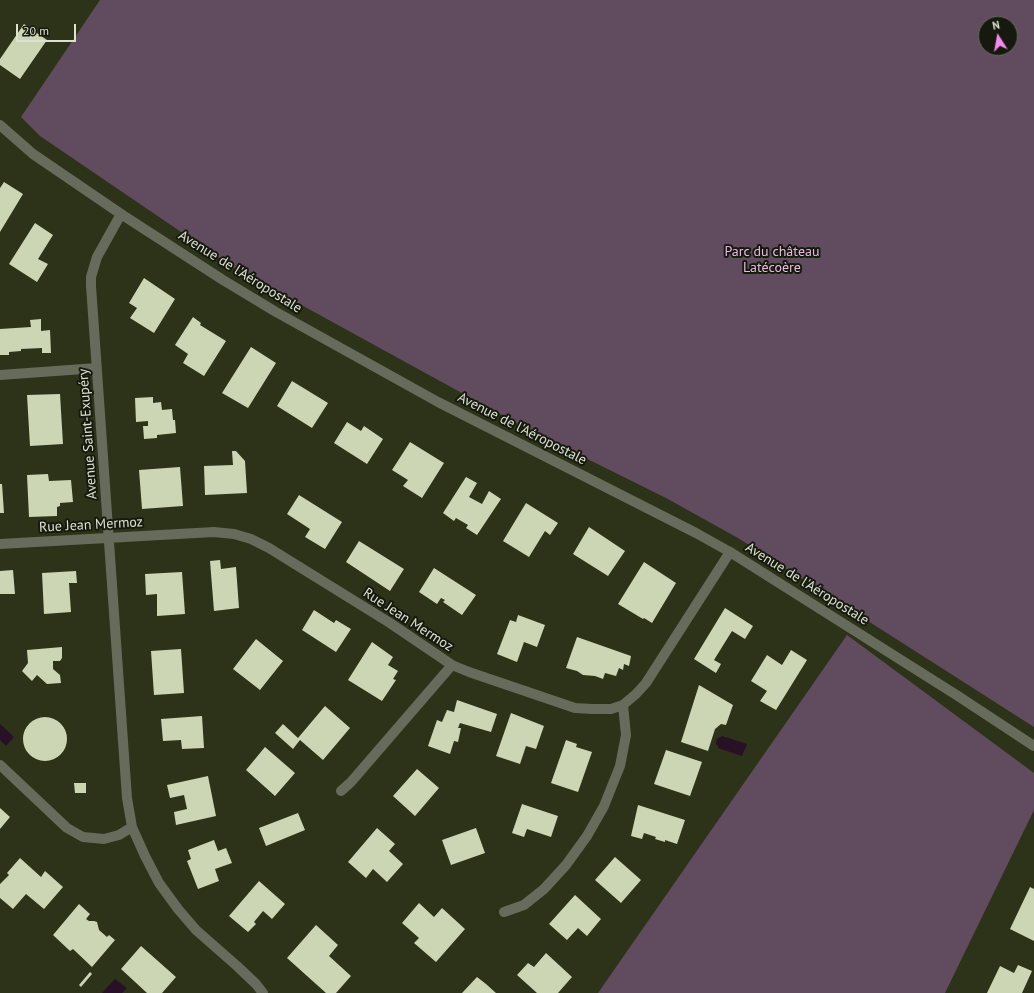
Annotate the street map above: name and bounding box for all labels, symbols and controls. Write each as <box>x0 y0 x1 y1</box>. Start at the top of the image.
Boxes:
scale bar <box>18 16 78 42</box>
north arrow <box>978 16 1018 56</box>
text: N <box>991 18 1001 33</box>
text: 20 m <box>23 23 49 38</box>
street label: Avenue de l'Aéropostale <box>175 227 305 317</box>
park label: Parc du château Latécoère <box>724 244 820 276</box>
street label: Avenue Saint-Exupéry <box>75 368 101 500</box>
street label: Avenue de l'Aéropostale <box>455 389 589 469</box>
street label: Rue Jean Mermoz <box>39 514 143 536</box>
street label: Avenue de l'Aéropostale <box>742 539 872 629</box>
street label: Rue Jean Mermoz <box>360 585 456 655</box>

